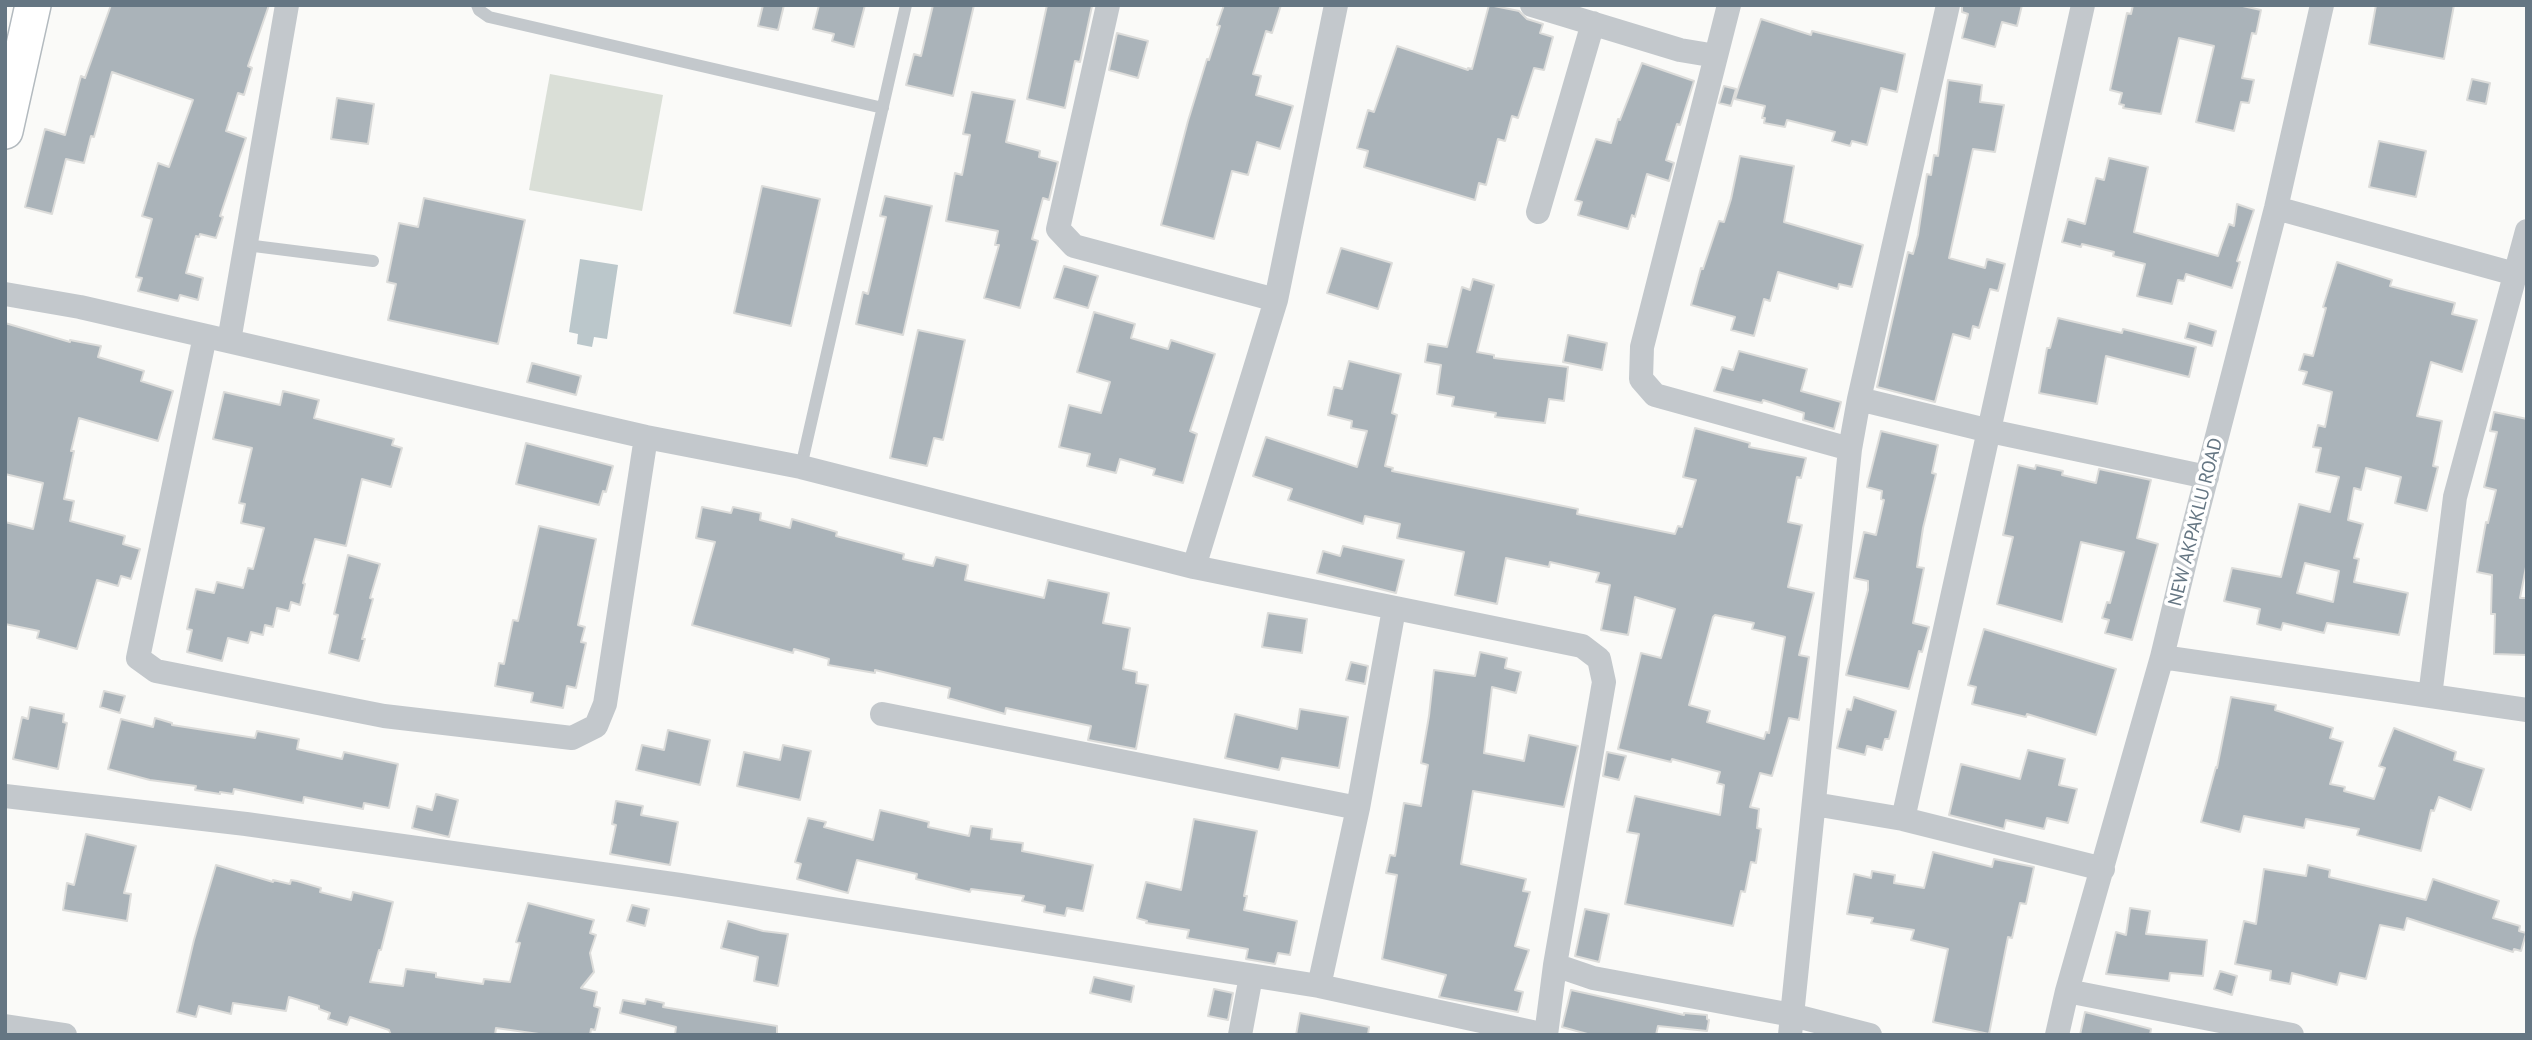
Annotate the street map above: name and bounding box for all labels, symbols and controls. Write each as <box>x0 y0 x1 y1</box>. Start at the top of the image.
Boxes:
street label: NEW AKPAKLU ROAD <box>2164 436 2228 608</box>

